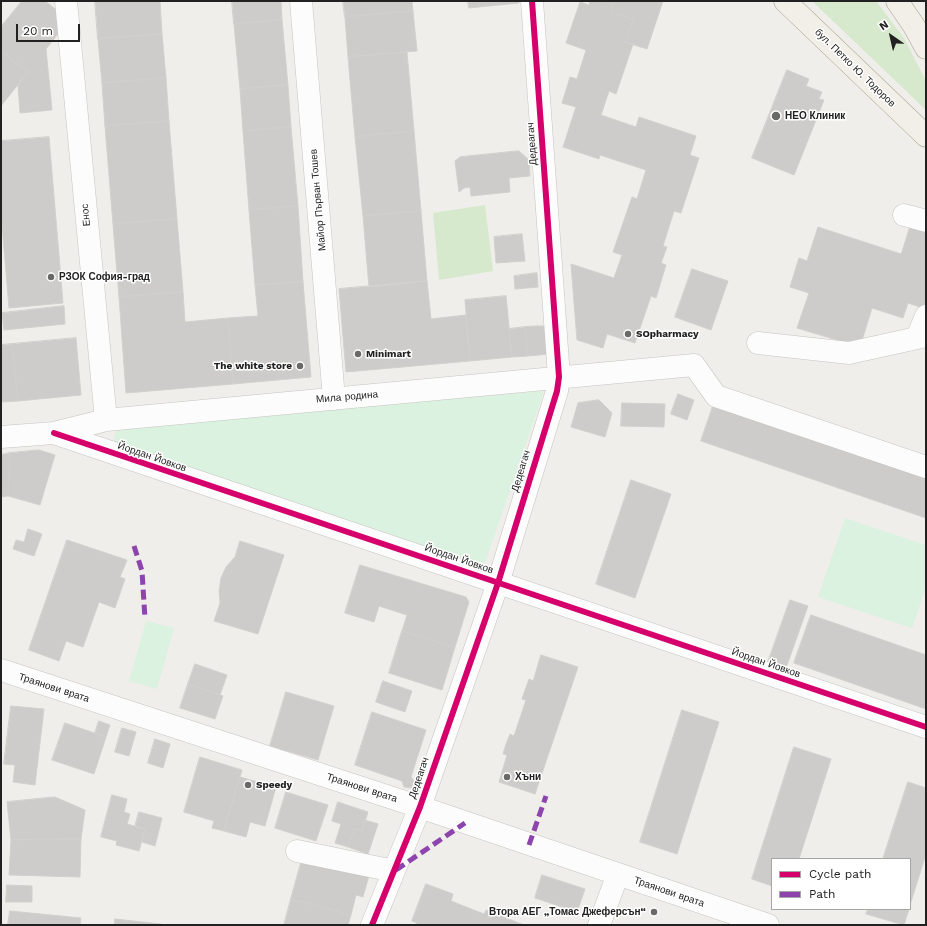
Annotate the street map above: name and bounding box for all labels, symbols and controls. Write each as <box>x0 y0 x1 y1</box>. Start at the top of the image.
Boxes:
scale bar <box>18 16 82 42</box>
north arrow <box>871 16 911 56</box>
text: N <box>877 18 891 33</box>
text: 20 m <box>23 24 53 38</box>
street label: бул. Петко Ю. Тодоров <box>812 26 898 110</box>
marker: НЕО Клиник <box>770 110 782 122</box>
place label: НЕО Клиник <box>785 110 845 122</box>
street label: Дедеагач <box>525 122 539 166</box>
street label: Майор Първан Тошев <box>308 148 328 252</box>
street label: Енос <box>79 203 93 227</box>
place label: РЗОК София-град <box>59 271 150 283</box>
marker: РЗОК София-град <box>46 272 56 282</box>
place label: SOpharmacy <box>636 328 699 340</box>
marker: SOpharmacy <box>623 329 633 339</box>
place label: Minimart <box>366 348 411 360</box>
marker: Minimart <box>353 349 363 359</box>
place label: The white store <box>214 360 292 372</box>
marker: The white store <box>295 361 305 371</box>
street label: Мила родина <box>316 388 378 406</box>
street label: Йордан Йовков <box>116 440 188 474</box>
street label: Дедеагач <box>509 449 533 493</box>
street label: Йордан Йовков <box>423 542 495 576</box>
street label: Йордан Йовков <box>730 646 802 680</box>
street label: Траянови врата <box>17 671 91 705</box>
street label: Дедеагач <box>406 756 432 800</box>
street label: Траянови врата <box>325 771 399 805</box>
place label: Хъни <box>515 771 541 783</box>
marker: Хъни <box>502 772 512 782</box>
place label: Speedy <box>256 779 292 791</box>
marker: Speedy <box>243 780 253 790</box>
legend <box>771 858 911 910</box>
text: Cycle path <box>809 867 871 881</box>
street label: Траянови врата <box>632 874 706 910</box>
text: Path <box>809 887 835 901</box>
place label: Втора АЕГ „Томас Джеферсън“ <box>489 906 646 918</box>
marker: Втора АЕГ „Томас Джеферсън“ <box>649 907 659 917</box>

